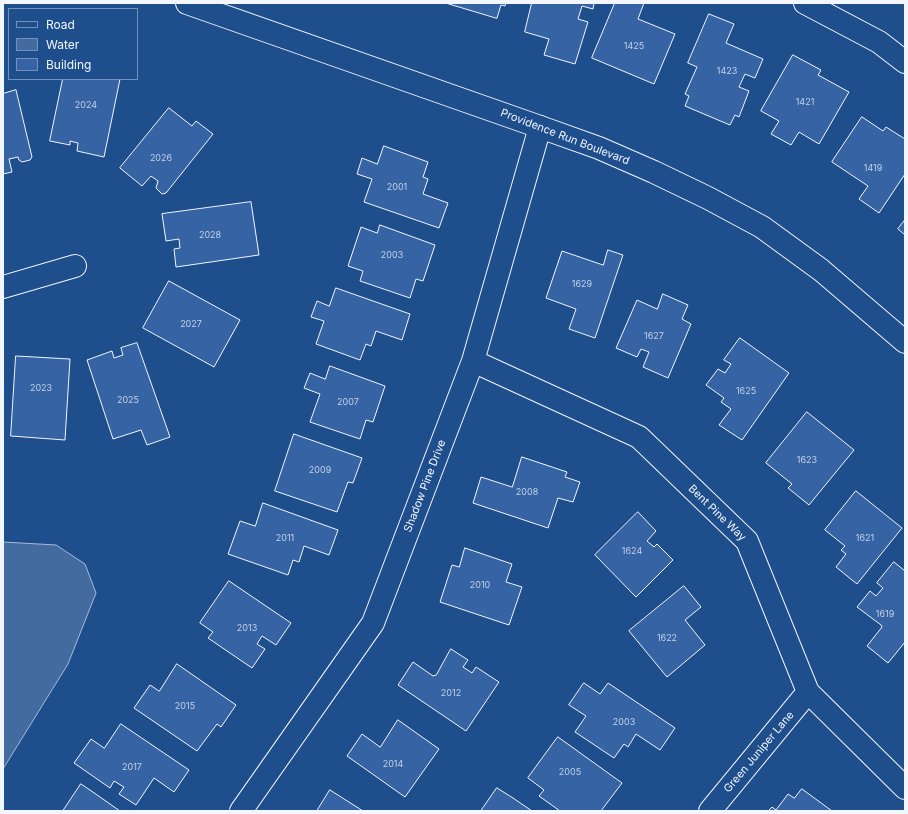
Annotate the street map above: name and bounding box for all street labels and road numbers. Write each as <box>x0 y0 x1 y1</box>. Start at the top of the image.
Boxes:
street label: Providence Run Boulevard <box>499 106 631 168</box>
street label: Shadow Pine Drive <box>401 438 449 534</box>
street label: Bent Pine Way <box>685 482 749 544</box>
street label: Green Juniper Lane <box>721 709 797 795</box>

